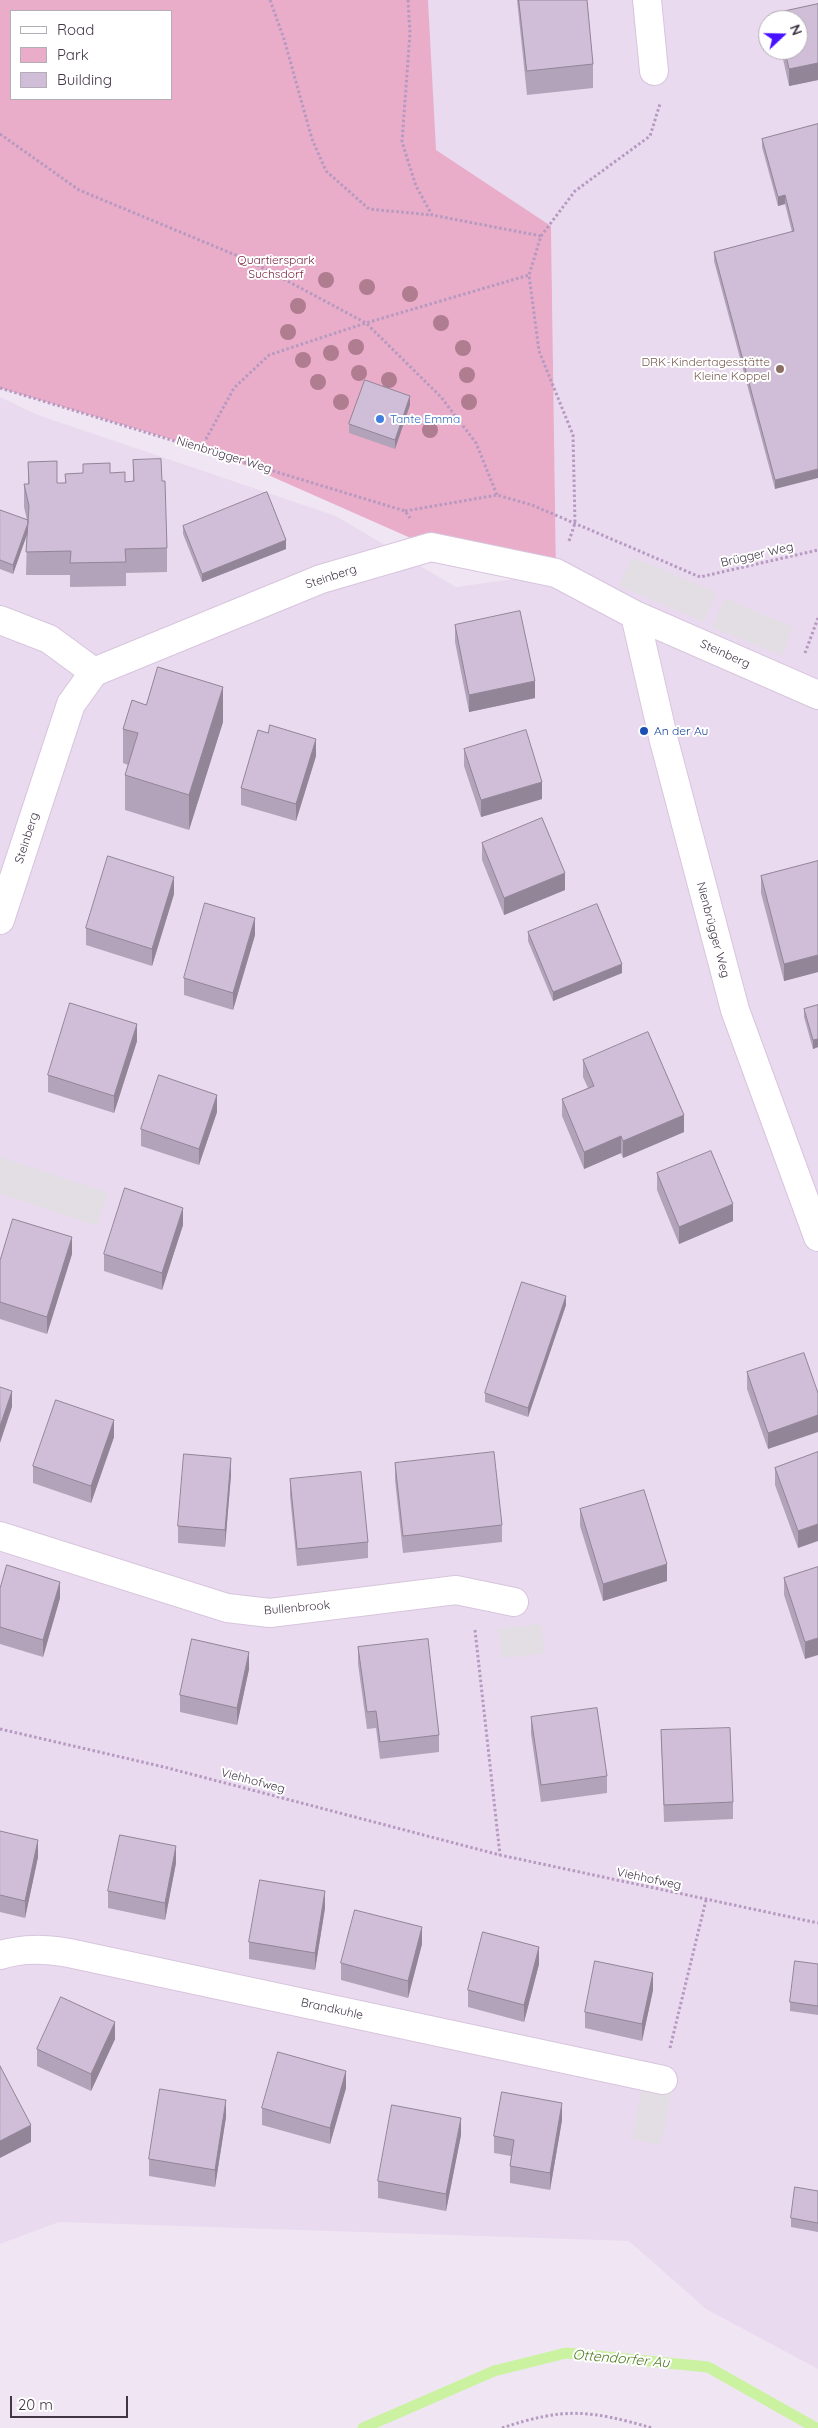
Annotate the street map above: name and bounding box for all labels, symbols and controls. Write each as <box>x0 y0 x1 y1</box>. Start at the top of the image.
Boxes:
legend <box>10 10 172 100</box>
north arrow <box>758 10 808 60</box>
text: Road <box>57 20 94 39</box>
text: N <box>786 22 806 38</box>
text: Park <box>57 45 89 64</box>
text: Building <box>57 70 112 89</box>
park label: Quartierspark Suchsdorf <box>237 253 315 281</box>
place label: DRK-Kindertagesstätte Kleine Koppel <box>641 355 770 383</box>
marker: DRK-Kindertagesstätte Kleine Koppel <box>774 363 786 375</box>
place label: Tante Emma <box>390 412 460 426</box>
marker: Tante Emma <box>374 413 386 425</box>
street label: Nienbrügger Weg <box>175 434 273 476</box>
street label: Brügger Weg <box>719 540 795 570</box>
street label: Steinberg <box>304 562 358 592</box>
street label: Steinberg <box>698 637 752 671</box>
place label: An der Au <box>654 724 708 738</box>
marker: An der Au <box>638 725 650 737</box>
street label: Steinberg <box>12 811 42 865</box>
street label: Nienbrügger Weg <box>693 880 733 980</box>
street label: Bullenbrook <box>263 1598 331 1618</box>
street label: Viehhofweg <box>219 1766 287 1796</box>
street label: Viehhofweg <box>615 1865 683 1893</box>
street label: Brandkuhle <box>300 1995 364 2023</box>
water label: Ottendorfer Au <box>572 2346 670 2372</box>
scale bar <box>12 2386 130 2418</box>
text: 20 m <box>18 2395 53 2414</box>

